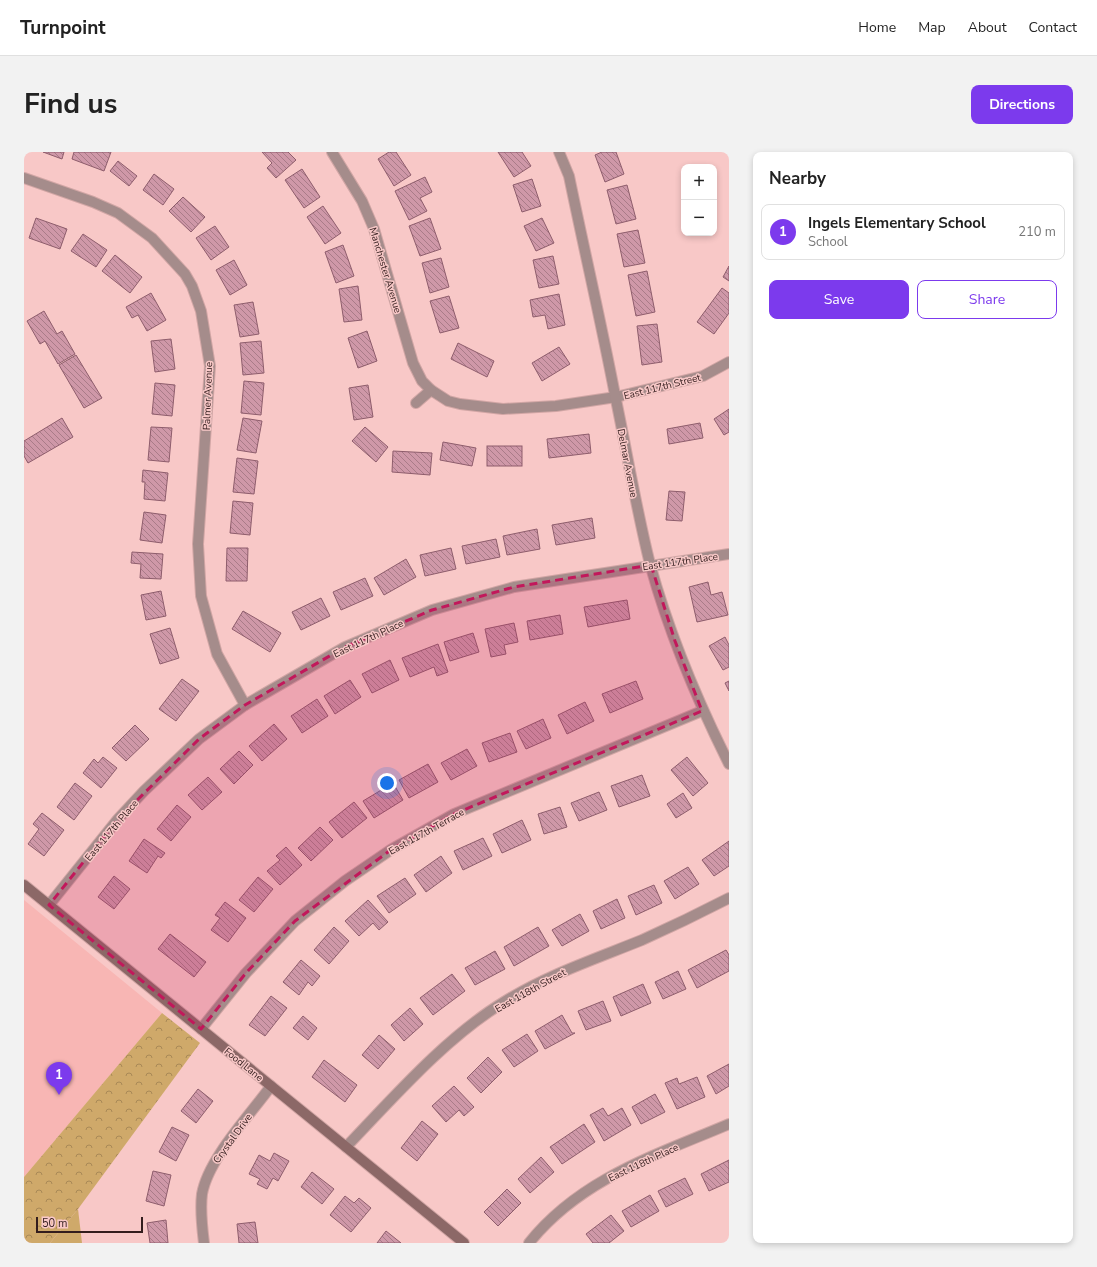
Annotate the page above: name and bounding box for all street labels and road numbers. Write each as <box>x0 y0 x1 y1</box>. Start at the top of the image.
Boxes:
street label: Manchester Avenue <box>365 226 405 315</box>
street label: Palmer Avenue <box>200 362 216 430</box>
street label: East 117th Street <box>622 371 703 403</box>
street label: Delmar Avenue <box>613 428 641 499</box>
street label: East 117th Place <box>641 550 719 574</box>
street label: East 117th Place <box>331 616 406 661</box>
street label: East 117th Place <box>82 797 142 864</box>
street label: East 117th Terrace <box>386 805 467 858</box>
street label: East 118th Street <box>493 965 569 1016</box>
street label: Food Lane <box>221 1045 266 1085</box>
street label: Crystal Drive <box>210 1111 256 1166</box>
street label: East 118th Place <box>606 1140 681 1185</box>

